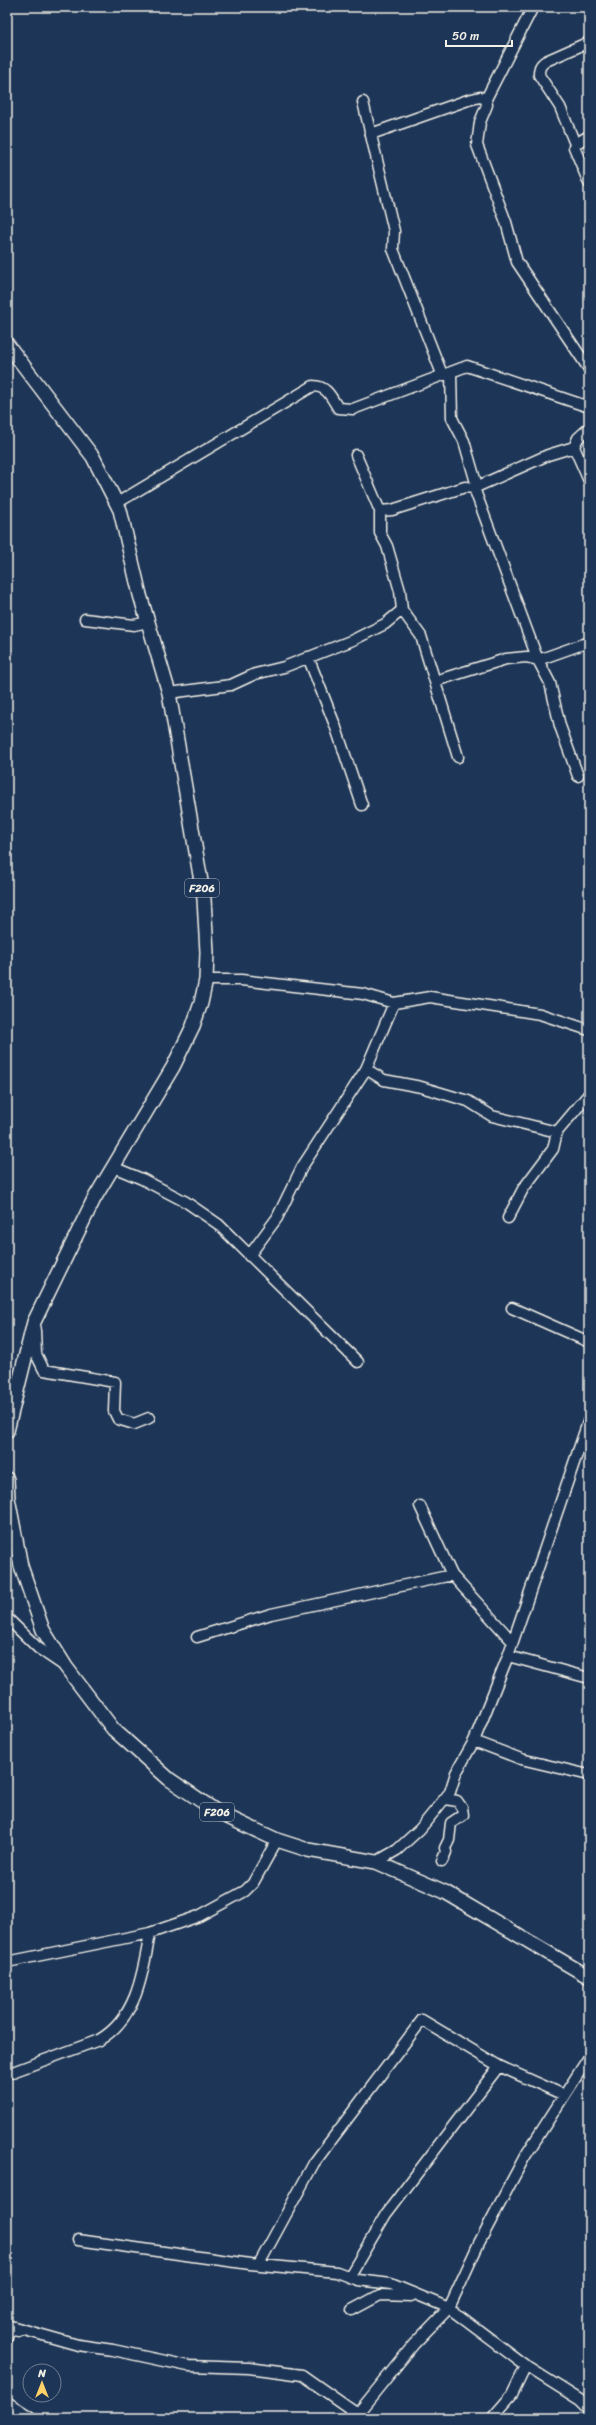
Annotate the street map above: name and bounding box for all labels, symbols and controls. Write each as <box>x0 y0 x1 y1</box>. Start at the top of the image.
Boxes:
scale bar <box>446 22 512 48</box>
text: 50 m <box>452 25 479 47</box>
road number: F206 <box>185 879 219 897</box>
road number: F206 <box>200 1803 234 1821</box>
north arrow <box>22 2363 62 2403</box>
text: N <box>37 2364 46 2383</box>

